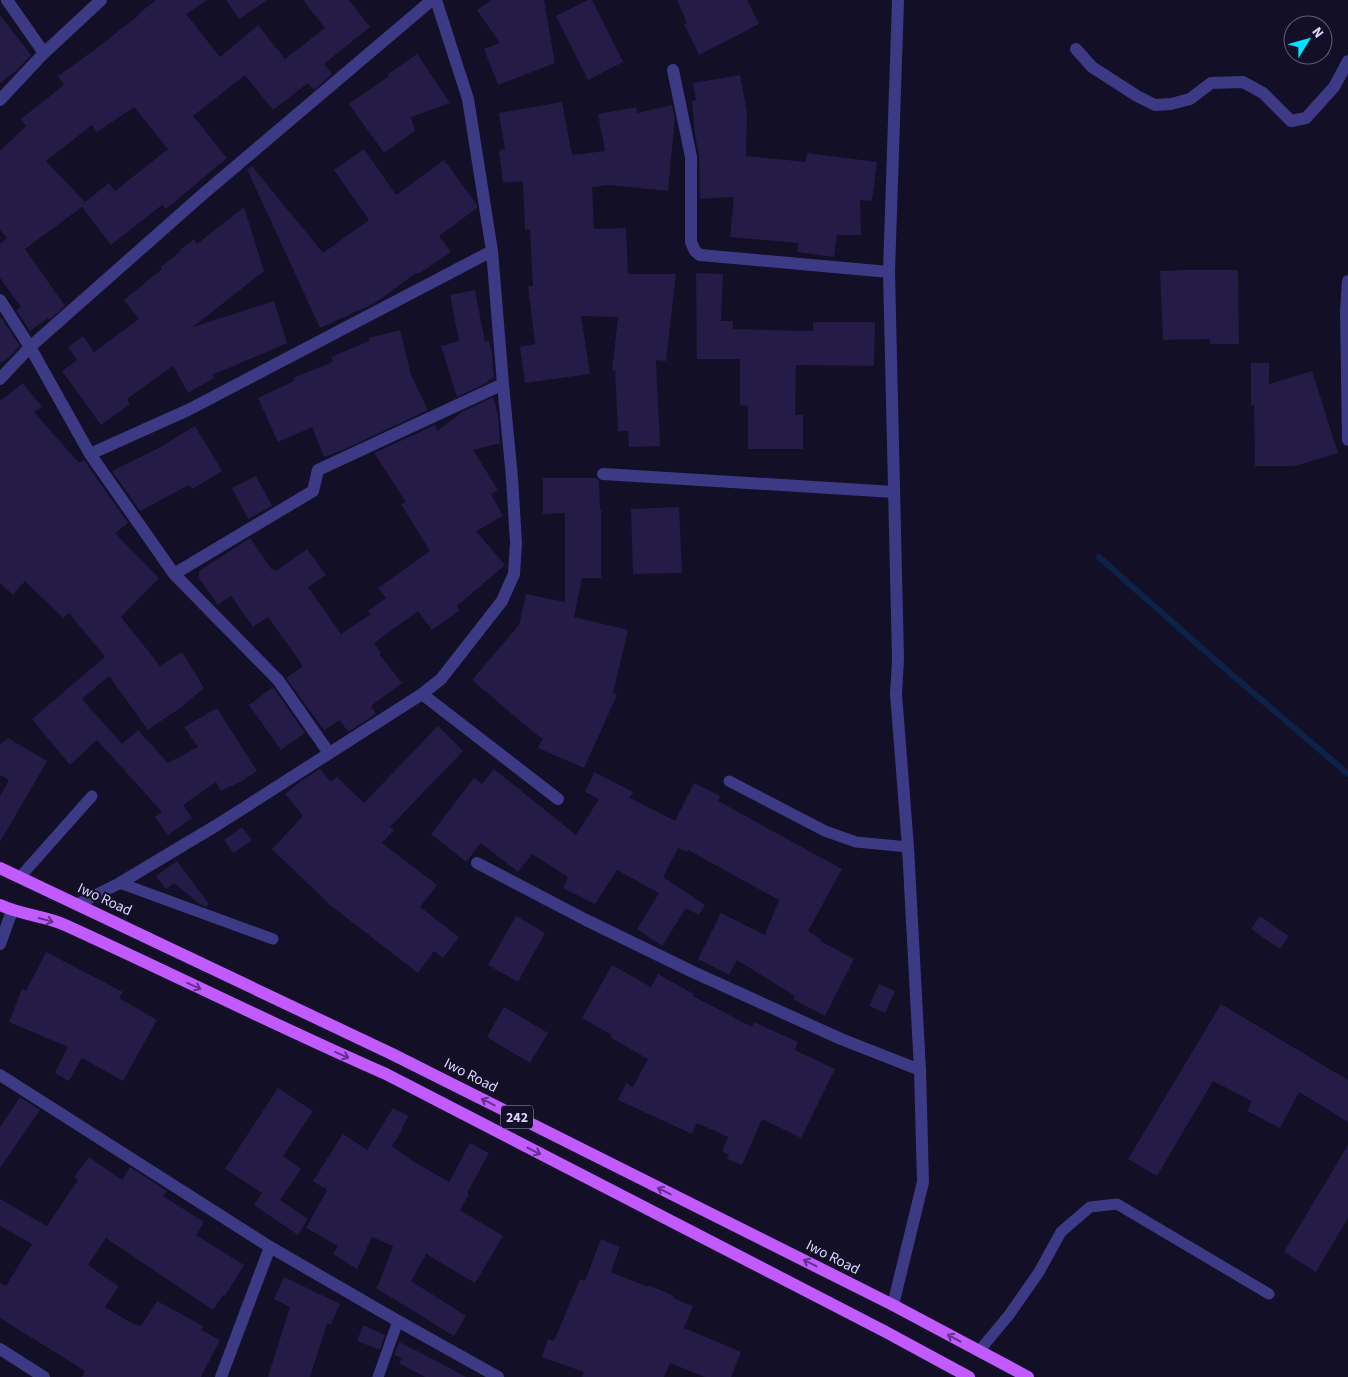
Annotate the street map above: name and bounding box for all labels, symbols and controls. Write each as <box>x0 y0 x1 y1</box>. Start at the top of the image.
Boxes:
north arrow <box>1283 15 1333 65</box>
text: N <box>1307 23 1328 43</box>
street label: Iwo Road <box>74 878 136 921</box>
one-way arrow <box>38 916 54 925</box>
one-way arrow <box>186 982 201 991</box>
one-way arrow <box>334 1050 349 1060</box>
street label: Iwo Road <box>440 1053 501 1098</box>
one-way arrow <box>481 1097 496 1106</box>
road number: 242 <box>501 1106 533 1128</box>
one-way arrow <box>526 1147 541 1156</box>
one-way arrow <box>657 1185 672 1195</box>
street label: Iwo Road <box>802 1235 863 1280</box>
one-way arrow <box>803 1258 818 1267</box>
one-way arrow <box>948 1332 962 1342</box>

